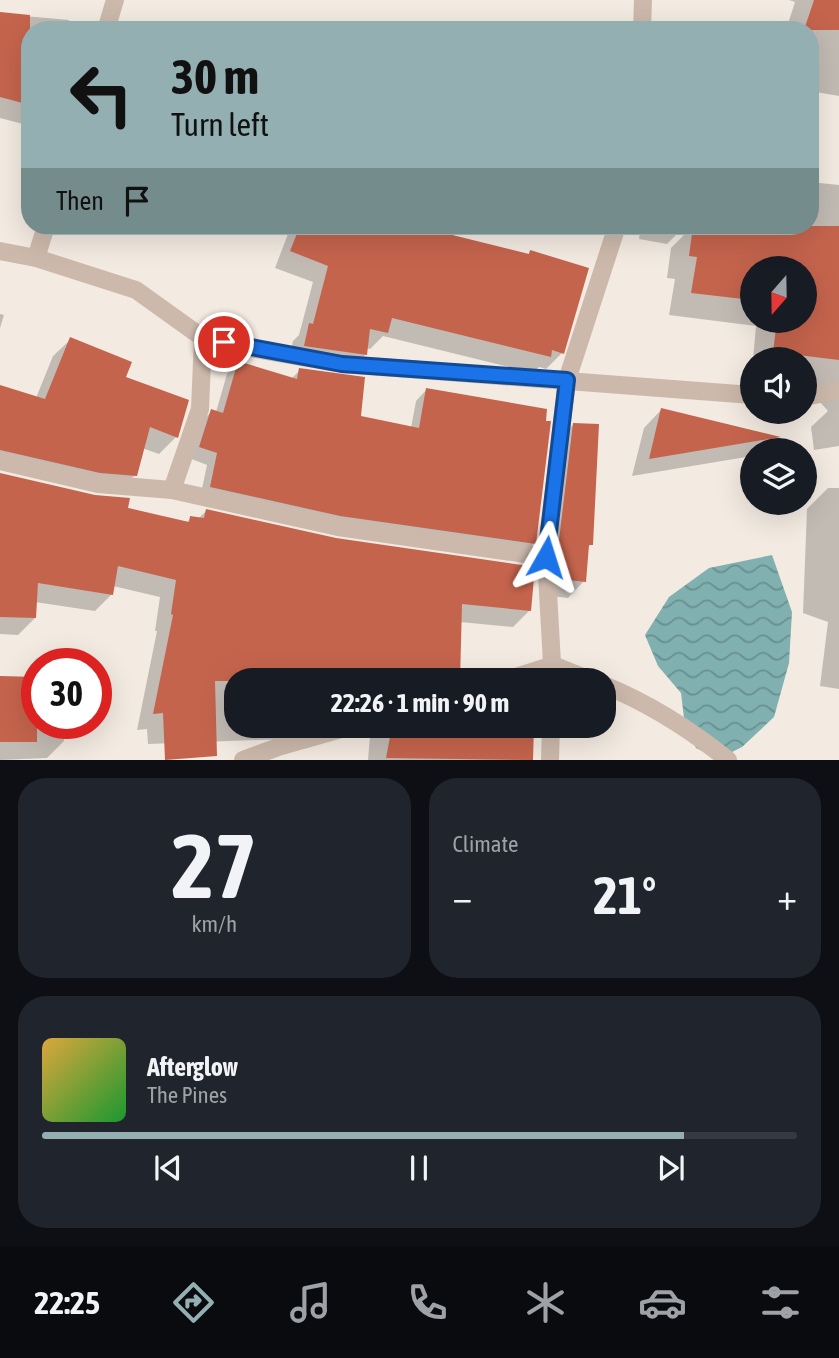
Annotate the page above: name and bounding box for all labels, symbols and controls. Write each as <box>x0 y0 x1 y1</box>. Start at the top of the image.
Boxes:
text: 30 m <box>171 48 259 104</box>
icon: left <box>56 49 147 140</box>
text: Turn left <box>171 106 269 143</box>
icon: arrive <box>118 182 156 220</box>
text: Then <box>56 186 104 216</box>
north arrow <box>740 256 817 332</box>
map controls <box>740 256 817 515</box>
pin <box>194 312 254 372</box>
icon: arrive <box>205 323 243 361</box>
button: sound <box>740 347 817 424</box>
button: layers <box>740 438 817 515</box>
position arrow <box>509 520 583 594</box>
speed limit sign: 30 <box>21 648 112 739</box>
text: 22:26 · 1 min · 90 m <box>331 688 509 718</box>
text: 27 <box>171 813 257 917</box>
text: Climate <box>453 831 518 857</box>
text: 21° <box>593 865 656 925</box>
text: − <box>453 875 472 918</box>
text: + <box>777 875 797 918</box>
text: km/h <box>191 911 237 937</box>
text: Afterglow <box>147 1052 238 1082</box>
text: The Pines <box>147 1082 227 1108</box>
icon: previous <box>149 1149 187 1187</box>
icon: pause <box>400 1149 438 1187</box>
icon: next <box>652 1149 690 1187</box>
icon: directions <box>169 1278 218 1327</box>
icon: music <box>286 1278 335 1327</box>
icon: phone <box>403 1278 452 1327</box>
icon: climate <box>521 1278 570 1327</box>
icon: car <box>638 1278 687 1327</box>
icon: filters <box>756 1278 805 1327</box>
text: 22:25 <box>34 1284 100 1321</box>

